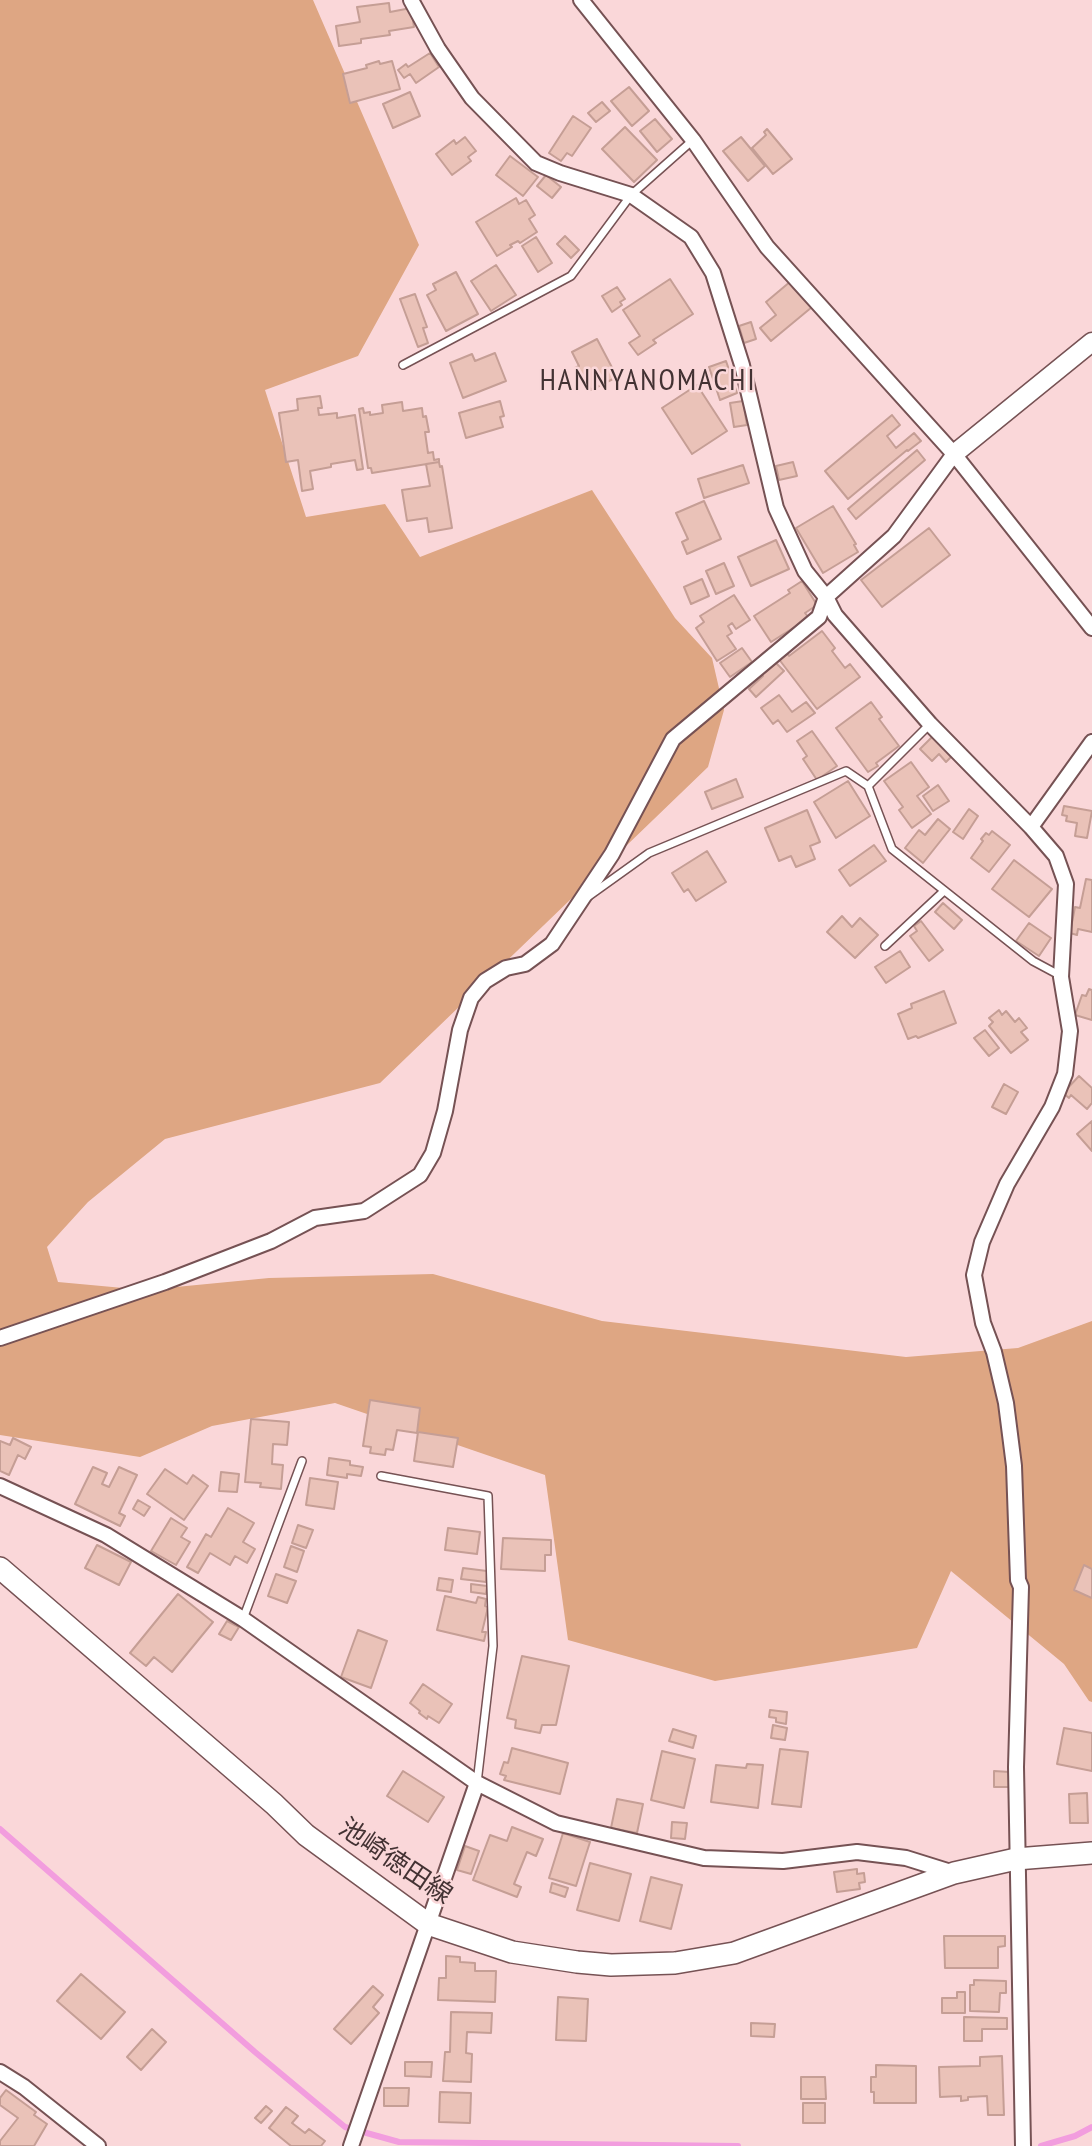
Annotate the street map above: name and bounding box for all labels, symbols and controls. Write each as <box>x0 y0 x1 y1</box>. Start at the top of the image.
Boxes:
district label: HANNYANOMACHI <box>541 363 755 399</box>
street label: 池崎徳田線 <box>332 1813 458 1911</box>

